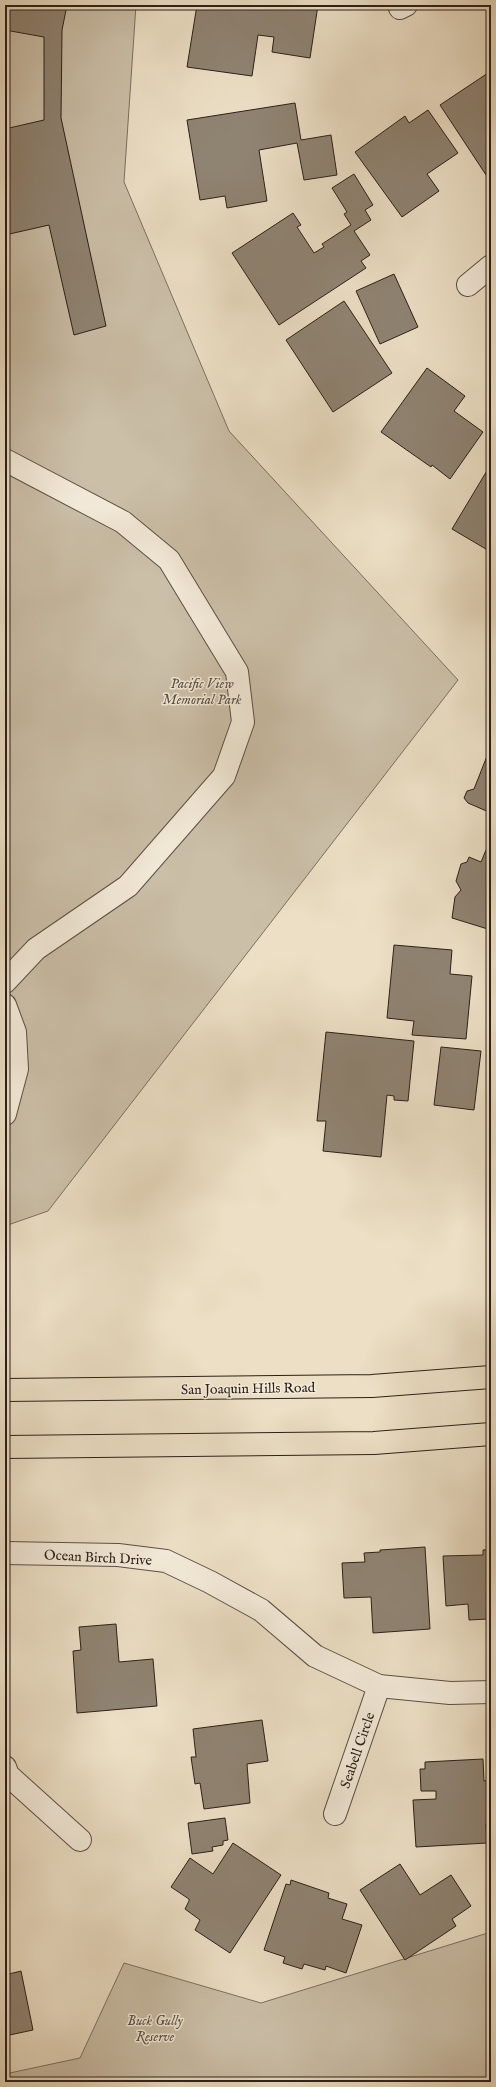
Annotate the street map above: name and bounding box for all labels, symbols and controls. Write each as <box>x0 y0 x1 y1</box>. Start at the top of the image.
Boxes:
park label: Pacific View Memorial Park <box>163 675 242 709</box>
street label: San Joaquin Hills Road <box>181 1379 316 1399</box>
street label: Ocean Birch Drive <box>44 1546 153 1570</box>
street label: Seabell Circle <box>337 1709 380 1791</box>
park label: Buck Gully Reserve <box>127 2012 184 2046</box>

